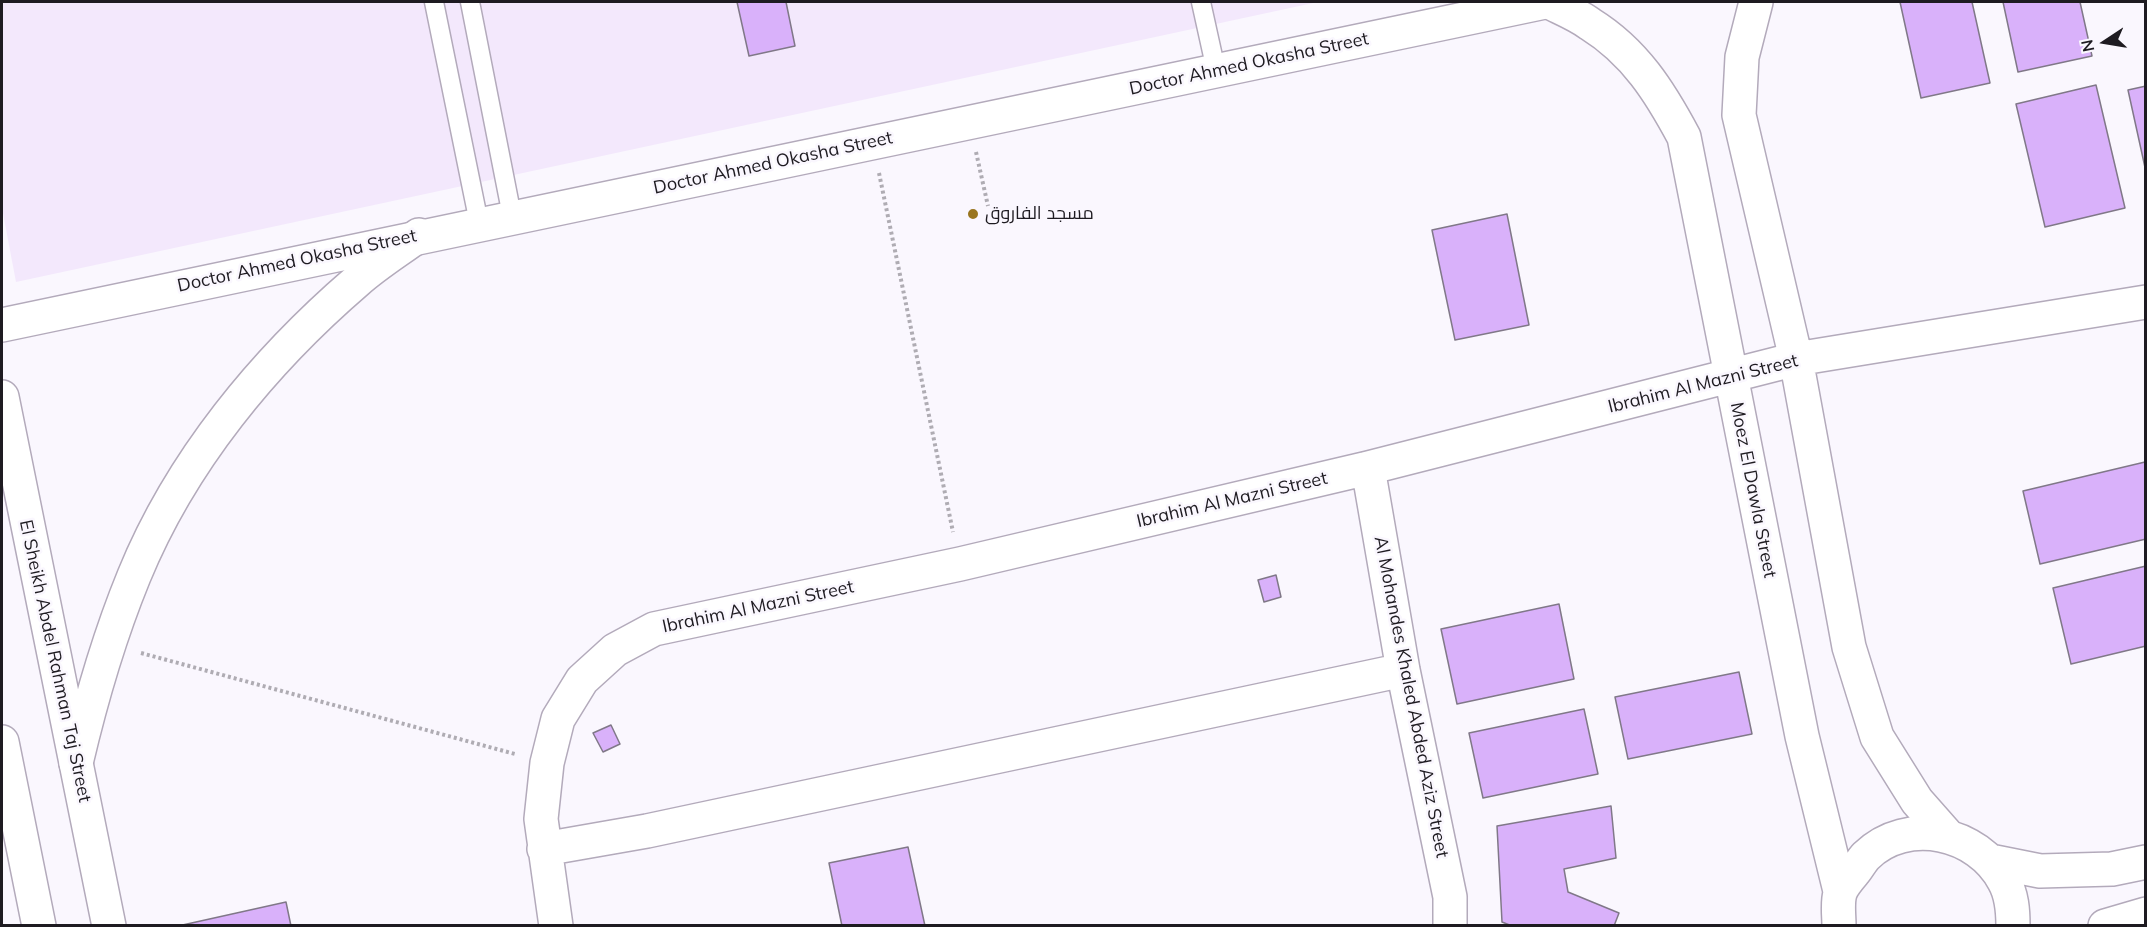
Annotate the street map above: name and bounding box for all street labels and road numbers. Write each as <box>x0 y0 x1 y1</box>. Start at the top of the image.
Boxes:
street label: Doctor Ahmed Okasha Street <box>1127 28 1371 100</box>
street label: Doctor Ahmed Okasha Street <box>651 127 895 199</box>
street label: Doctor Ahmed Okasha Street <box>175 225 419 297</box>
street label: Ibrahim Al Mazni Street <box>1606 350 1800 418</box>
street label: Moez El Dawla Street <box>1725 400 1781 580</box>
street label: Ibrahim Al Mazni Street <box>1134 468 1330 532</box>
street label: El Sheikh Abdel Rahman Taj Street <box>14 518 96 804</box>
street label: Al Mohandes Khaled Abded Aziz Street <box>1369 534 1453 860</box>
street label: Ibrahim Al Mazni Street <box>660 576 856 638</box>

